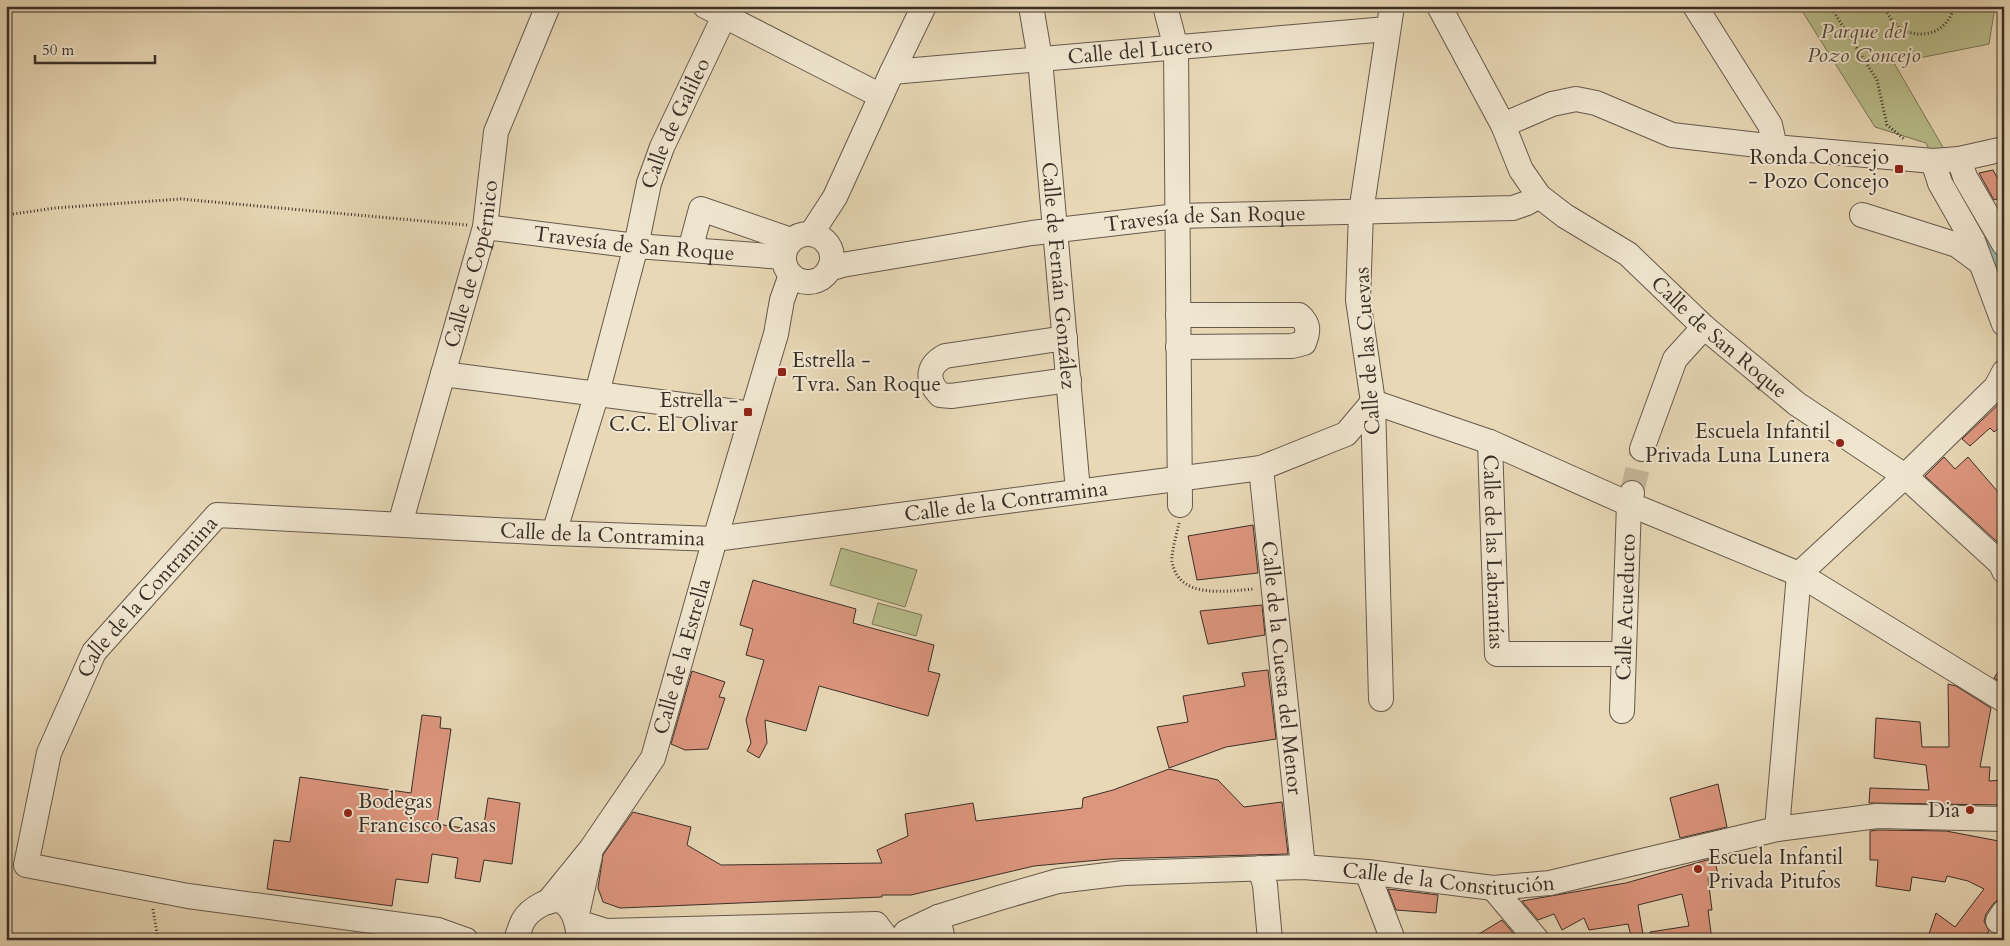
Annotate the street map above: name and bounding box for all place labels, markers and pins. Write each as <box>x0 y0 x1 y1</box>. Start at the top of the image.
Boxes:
place label: Ronda Concejo - Pozo Concejo <box>1748 143 1889 196</box>
marker: Ronda Concejo - Pozo Concejo <box>1893 163 1905 175</box>
place label: Estrella - Tvra. San Roque <box>792 346 941 399</box>
marker: Estrella - Tvra. San Roque <box>776 366 788 378</box>
place label: Estrella - C.C. El Olivar <box>609 386 738 439</box>
marker: Estrella - C.C. El Olivar <box>742 406 754 418</box>
place label: Escuela Infantil Privada Luna Lunera <box>1645 417 1830 470</box>
marker: Escuela Infantil Privada Luna Lunera <box>1834 437 1846 449</box>
place label: Bodegas Francisco Casas <box>358 787 496 840</box>
place label: Dia <box>1928 796 1960 825</box>
marker: Dia <box>1964 804 1976 816</box>
marker: Bodegas Francisco Casas <box>342 807 354 819</box>
place label: Escuela Infantil Privada Pitufos <box>1708 843 1843 896</box>
marker: Escuela Infantil Privada Pitufos <box>1692 863 1704 875</box>

